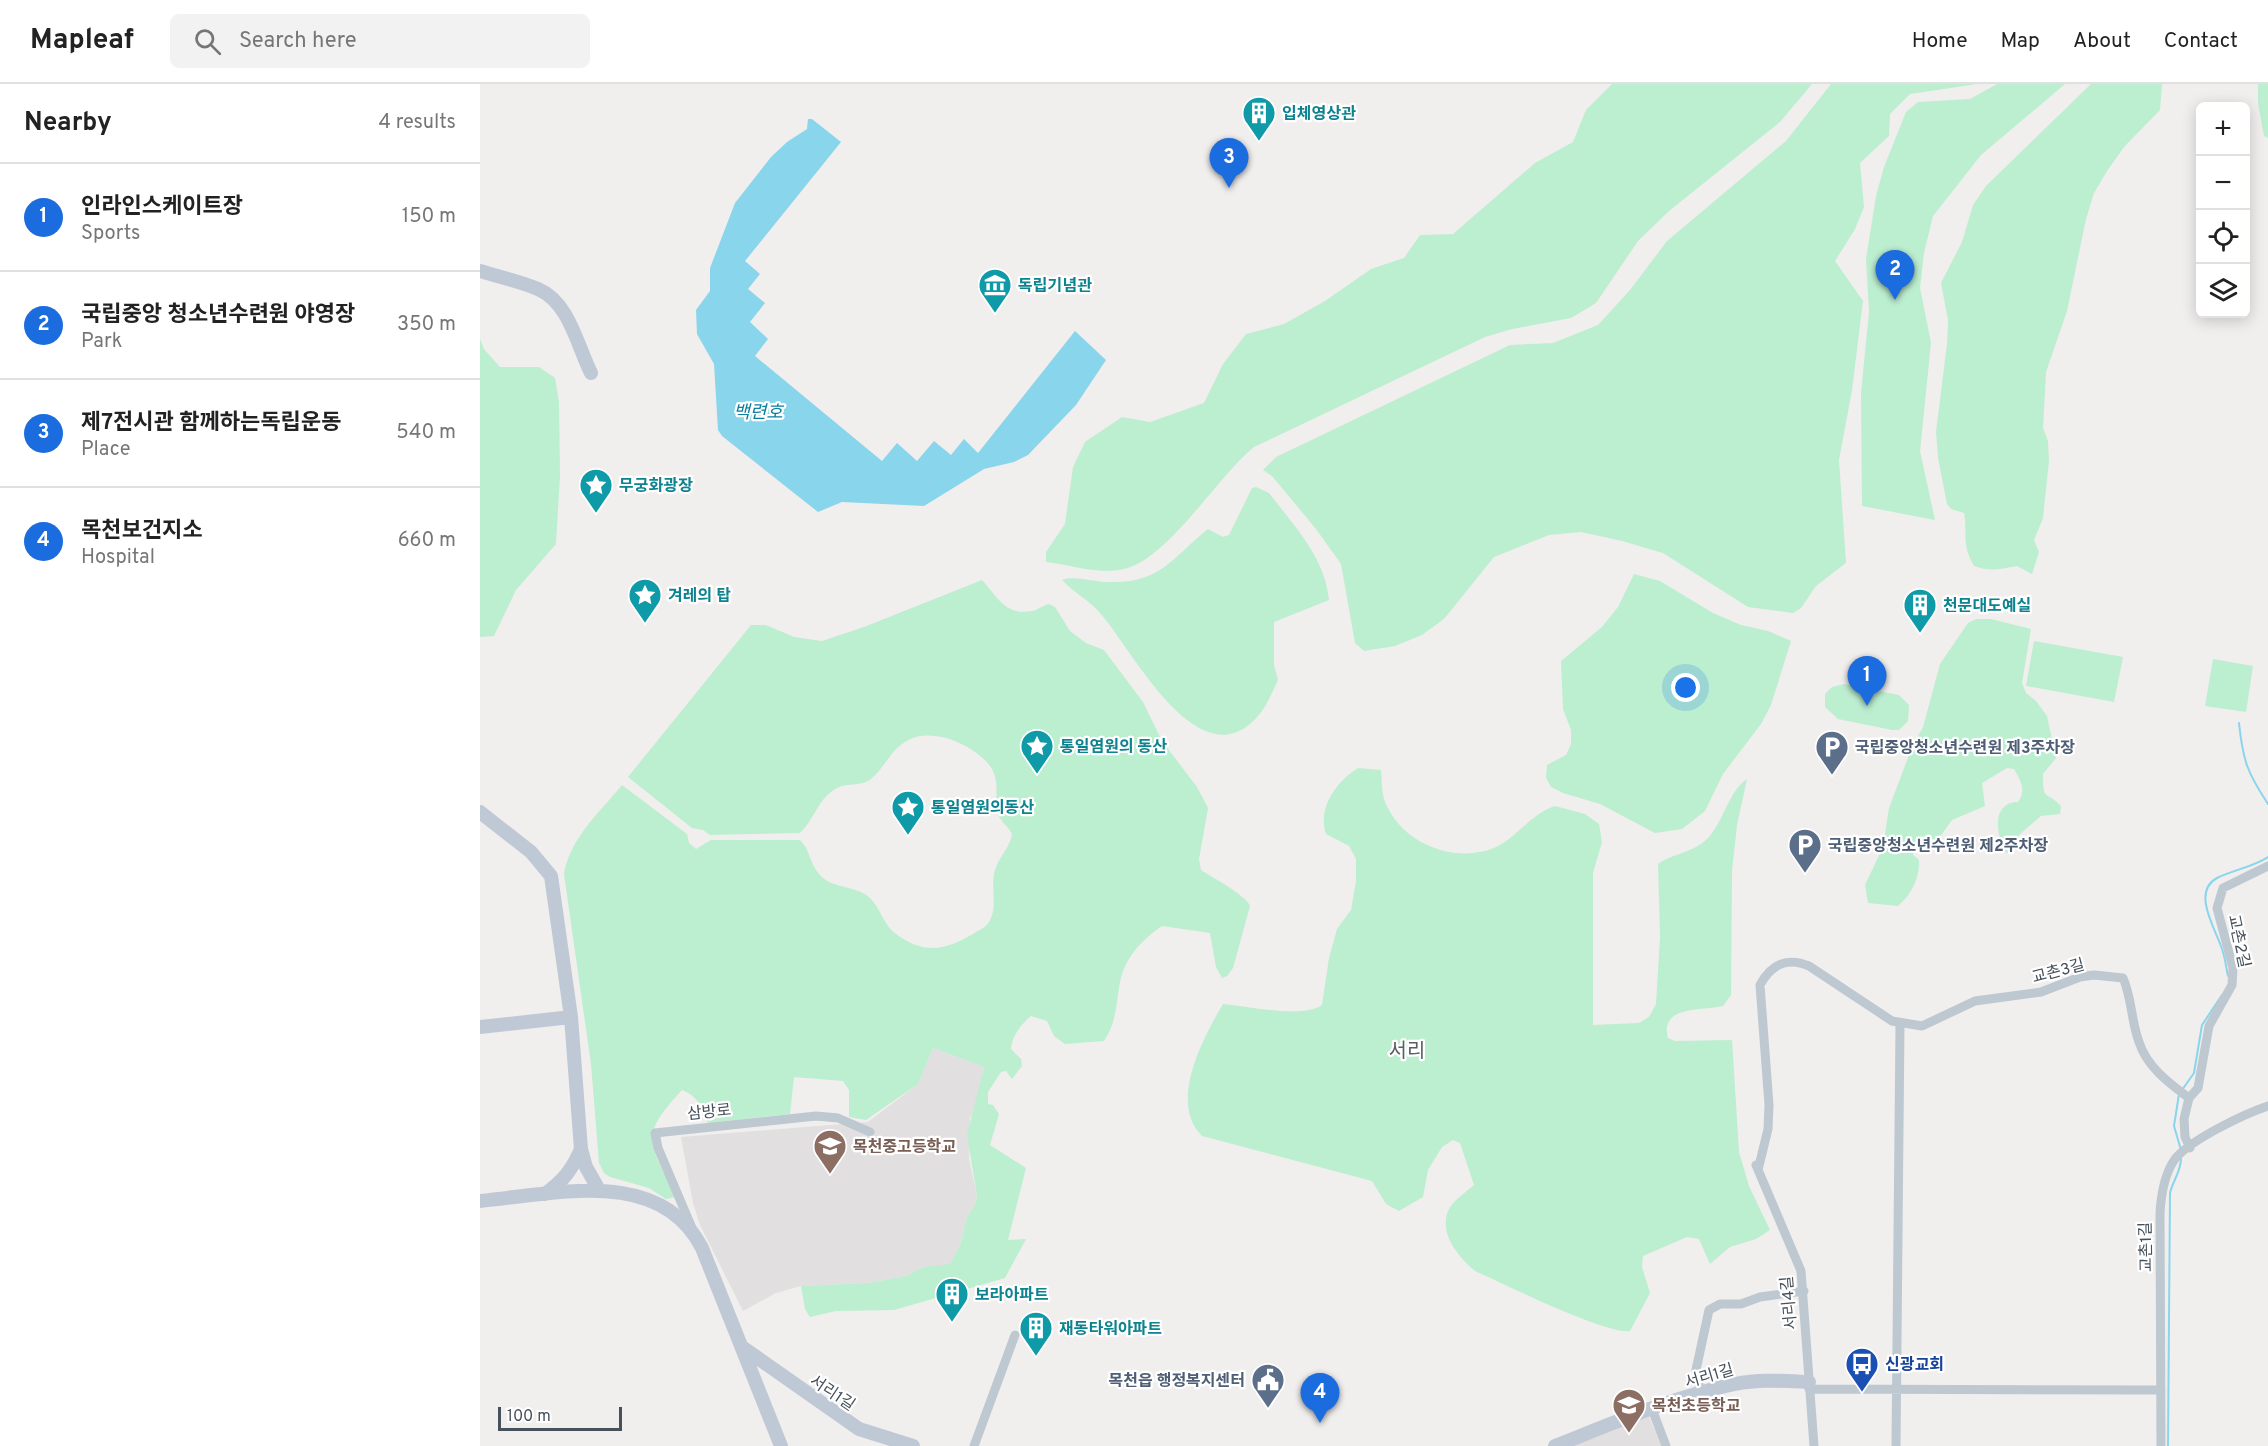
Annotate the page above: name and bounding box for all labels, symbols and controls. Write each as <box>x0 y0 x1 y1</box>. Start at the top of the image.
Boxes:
search box <box>170 14 590 68</box>
text: Mapleaf <box>30 23 134 59</box>
icon: search <box>191 25 224 58</box>
text: Search here <box>239 28 357 55</box>
text: Home <box>1912 28 1968 55</box>
text: Map <box>2001 28 2040 55</box>
text: About <box>2073 28 2131 55</box>
text: Contact <box>2164 28 2238 55</box>
building icon: 입체영상관 <box>1241 95 1277 142</box>
map controls <box>2196 102 2250 318</box>
button: + <box>2196 102 2250 156</box>
place label: 입체영상관 <box>1282 105 1356 125</box>
text: Nearby <box>24 107 112 140</box>
text: 4 results <box>379 110 456 136</box>
pin: 3 <box>1210 138 1248 188</box>
button: − <box>2196 156 2250 210</box>
text: 인라인스케이트장 <box>81 194 243 221</box>
text: 1 <box>40 204 48 230</box>
text: 150 m <box>402 204 456 230</box>
button: locate <box>2196 210 2250 264</box>
text: Sports <box>81 221 141 247</box>
pin: 2 <box>1876 250 1914 300</box>
button: layers <box>2196 264 2250 318</box>
museum icon: 독립기념관 <box>977 267 1013 314</box>
place label: 독립기념관 <box>1018 277 1092 297</box>
text: 국립중앙 청소년수련원 야영장 <box>81 302 355 329</box>
text: 2 <box>37 312 50 338</box>
text: 350 m <box>397 312 456 338</box>
text: Park <box>81 329 122 355</box>
water label: 백련호 <box>733 402 784 425</box>
text: 제7전시관 함께하는독립운동 <box>81 410 341 437</box>
text: 3 <box>38 420 50 446</box>
text: 540 m <box>396 420 456 446</box>
text: Place <box>81 437 131 463</box>
place icon: 무궁화광장 <box>578 467 614 514</box>
place label: 무궁화광장 <box>619 477 693 497</box>
text: 목천보건지소 <box>81 518 202 545</box>
text: 4 <box>37 528 50 554</box>
text: 660 m <box>398 528 456 554</box>
text: Hospital <box>81 545 155 571</box>
place icon: 겨레의 탑 <box>627 577 663 624</box>
place label: 겨레의 탑 <box>668 587 731 607</box>
building icon: 천문대도예실 <box>1902 587 1938 634</box>
place label: 천문대도예실 <box>1943 596 2031 617</box>
pin: 1 <box>1848 656 1886 706</box>
your location <box>1671 673 1700 702</box>
place icon: 통일염원의 동산 <box>1019 728 1055 775</box>
parking icon: 국립중앙청소년수련원 제3주차장 <box>1814 729 1850 776</box>
place label: 통일염원의 동산 <box>1060 738 1167 758</box>
place label: 국립중앙청소년수련원 제3주차장 <box>1855 739 2075 759</box>
place icon: 통일염원의동산 <box>890 789 926 836</box>
place label: 통일염원의동산 <box>931 799 1034 819</box>
parking icon: 국립중앙청소년수련원 제2주차장 <box>1787 827 1823 874</box>
place label: 국립중앙청소년수련원 제2주차장 <box>1828 837 2048 857</box>
street label: 교촌2길 <box>2223 913 2253 970</box>
street label: 교촌3길 <box>2030 955 2087 989</box>
district label: 서리 <box>1389 1039 1425 1065</box>
street label: 삼방로 <box>686 1101 732 1125</box>
school or university icon: 목천중고등학교 <box>812 1128 848 1175</box>
place label: 목천중고등학교 <box>853 1137 956 1158</box>
street label: 교촌1길 <box>2137 1222 2157 1272</box>
street label: 서리4길 <box>1778 1275 1802 1331</box>
building icon: 보라아파트 <box>934 1276 970 1323</box>
place label: 보라아파트 <box>975 1286 1049 1306</box>
building icon: 재동타워아파트 <box>1018 1310 1054 1357</box>
place label: 재동타워아파트 <box>1059 1320 1162 1340</box>
bus stop icon: 신광교회 <box>1844 1346 1880 1393</box>
place label: 신광교회 <box>1885 1356 1944 1376</box>
street label: 서리1길 <box>1683 1360 1736 1393</box>
public building icon: 목천읍 행정복지센터 <box>1250 1362 1286 1409</box>
street label: 서리1길 <box>806 1371 858 1416</box>
place label: 목천읍 행정복지센터 <box>1109 1371 1245 1392</box>
pin: 4 <box>1300 1374 1340 1423</box>
school or university icon: 목천초등학교 <box>1611 1387 1647 1434</box>
place label: 목천초등학교 <box>1652 1396 1741 1417</box>
scale bar <box>498 1404 622 1432</box>
text: 100 m <box>507 1407 551 1427</box>

